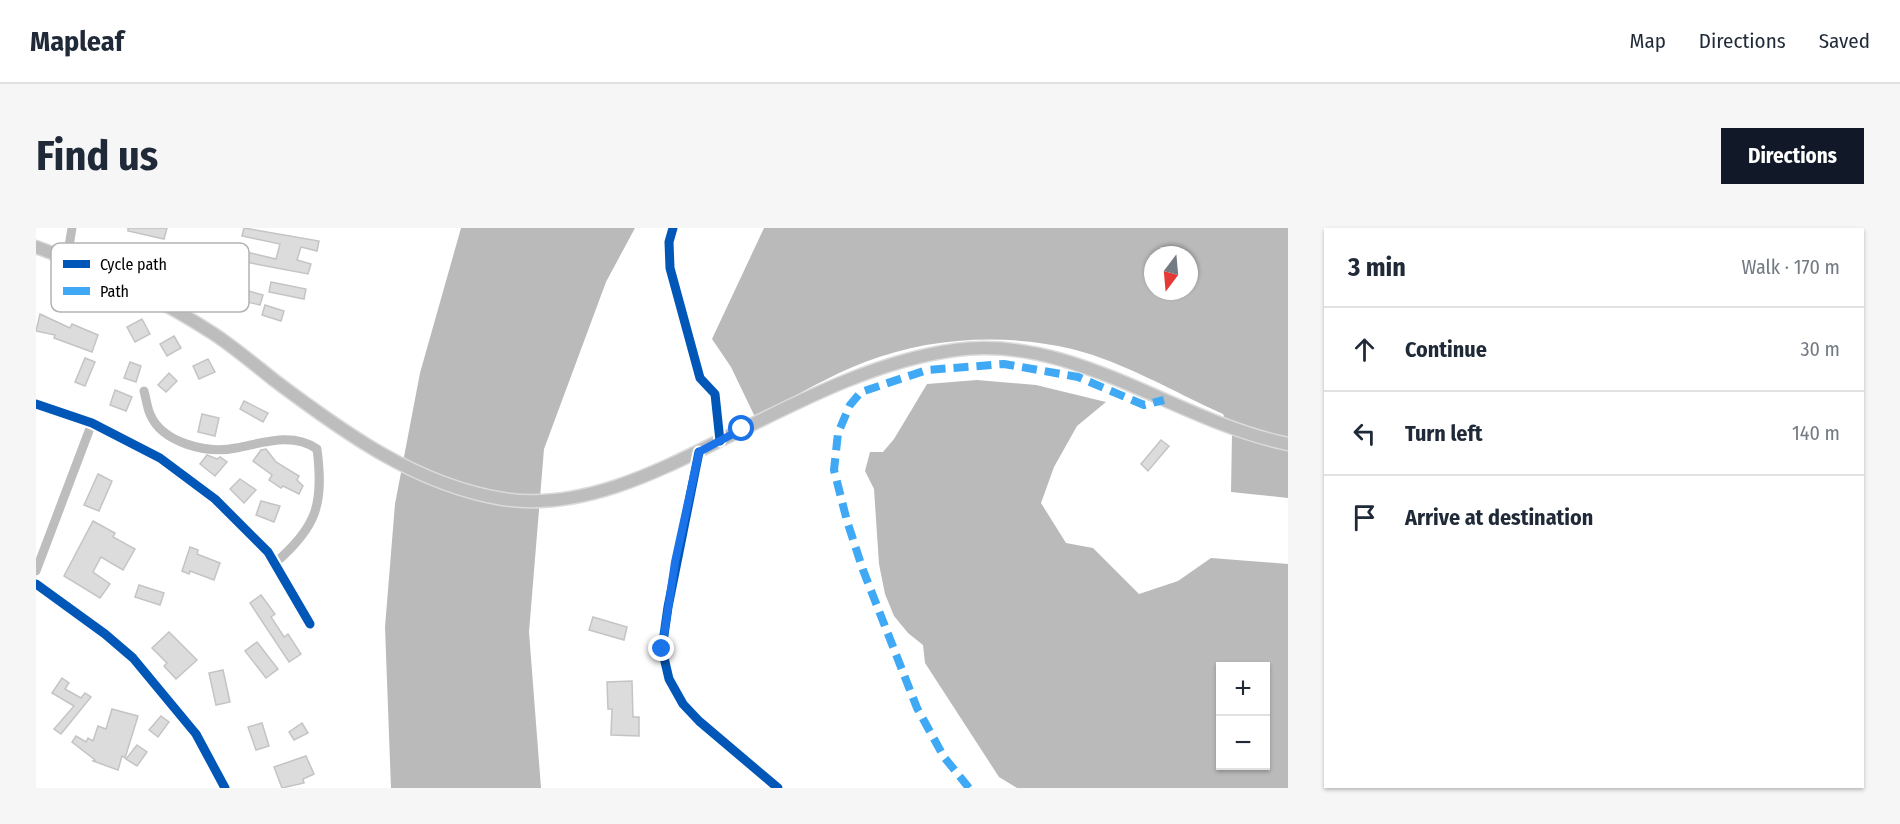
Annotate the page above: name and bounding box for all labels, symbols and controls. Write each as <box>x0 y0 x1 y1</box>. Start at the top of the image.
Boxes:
text: Mapleaf <box>30 25 124 58</box>
text: Map <box>1629 28 1666 54</box>
text: Directions <box>1699 28 1786 54</box>
text: Saved <box>1819 28 1870 54</box>
button: Directions <box>1721 128 1864 184</box>
text: Find us <box>36 131 158 181</box>
legend <box>51 243 249 312</box>
north arrow <box>1144 246 1198 300</box>
text: 3 min <box>1348 252 1406 283</box>
text: Cycle path <box>100 255 167 274</box>
text: Walk · 170 m <box>1742 255 1840 279</box>
text: Path <box>100 282 129 301</box>
icon: ahead <box>1348 333 1381 366</box>
text: Continue <box>1405 336 1487 363</box>
text: 30 m <box>1800 337 1840 361</box>
route start <box>728 415 754 441</box>
icon: left <box>1348 417 1381 450</box>
text: Turn left <box>1405 420 1483 447</box>
text: 140 m <box>1792 421 1840 445</box>
icon: arrive <box>1348 501 1381 534</box>
text: Arrive at destination <box>1405 504 1593 531</box>
route end <box>648 635 674 661</box>
map controls <box>1216 662 1270 770</box>
button: + <box>1216 662 1270 716</box>
button: − <box>1216 716 1270 770</box>

